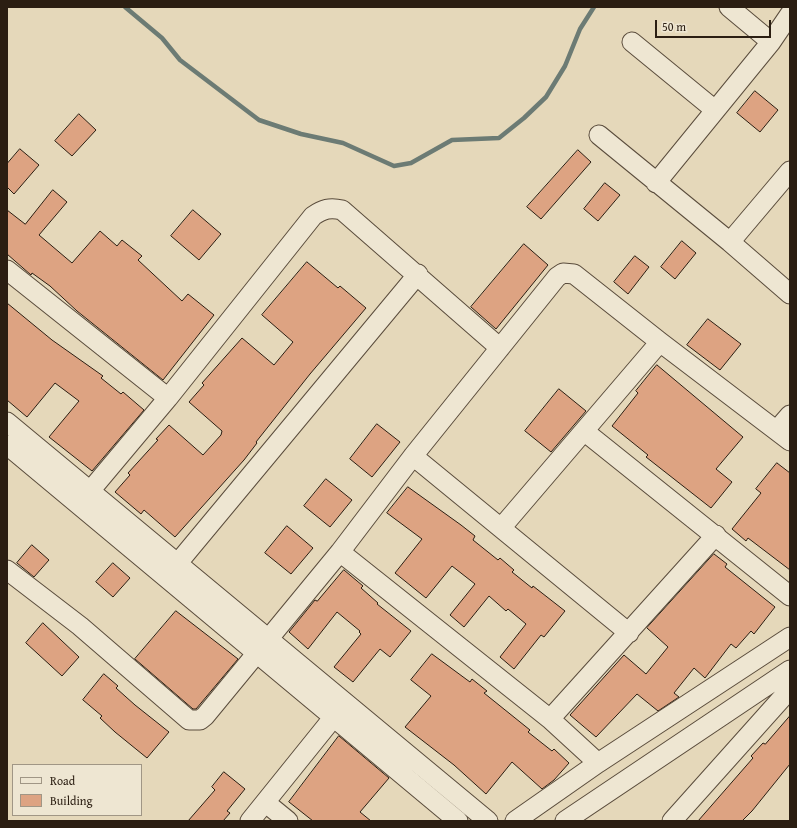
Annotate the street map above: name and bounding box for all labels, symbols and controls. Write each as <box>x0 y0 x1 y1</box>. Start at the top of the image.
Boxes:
scale bar <box>657 12 773 38</box>
text: 50 m <box>662 18 686 35</box>
legend <box>12 764 142 816</box>
text: Road <box>50 772 75 789</box>
text: Building <box>50 792 93 809</box>

